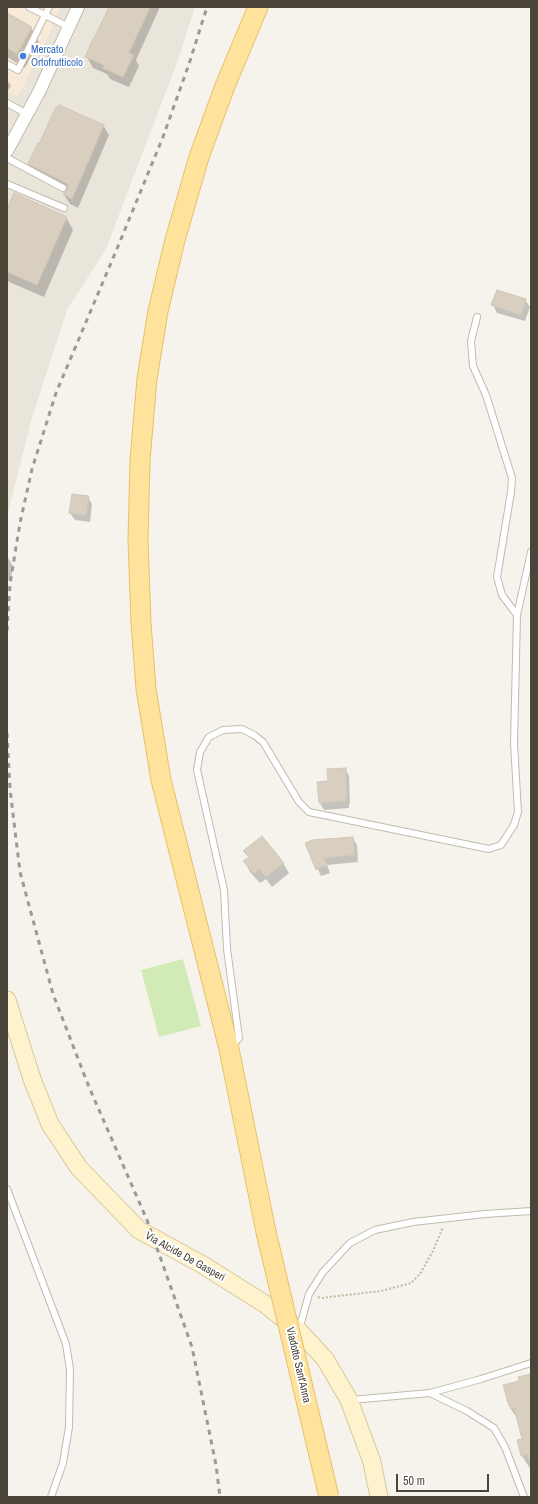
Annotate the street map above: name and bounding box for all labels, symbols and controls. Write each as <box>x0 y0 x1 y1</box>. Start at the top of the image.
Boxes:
place label: Mercato Ortofrutticolo <box>31 43 83 69</box>
marker: Mercato Ortofrutticolo <box>18 51 28 61</box>
street label: Via Alcide De Gasperi <box>143 1230 227 1284</box>
street label: Viadotto Sant'Anna <box>283 1326 313 1404</box>
scale bar <box>398 1466 491 1492</box>
text: 50 m <box>403 1473 425 1489</box>

